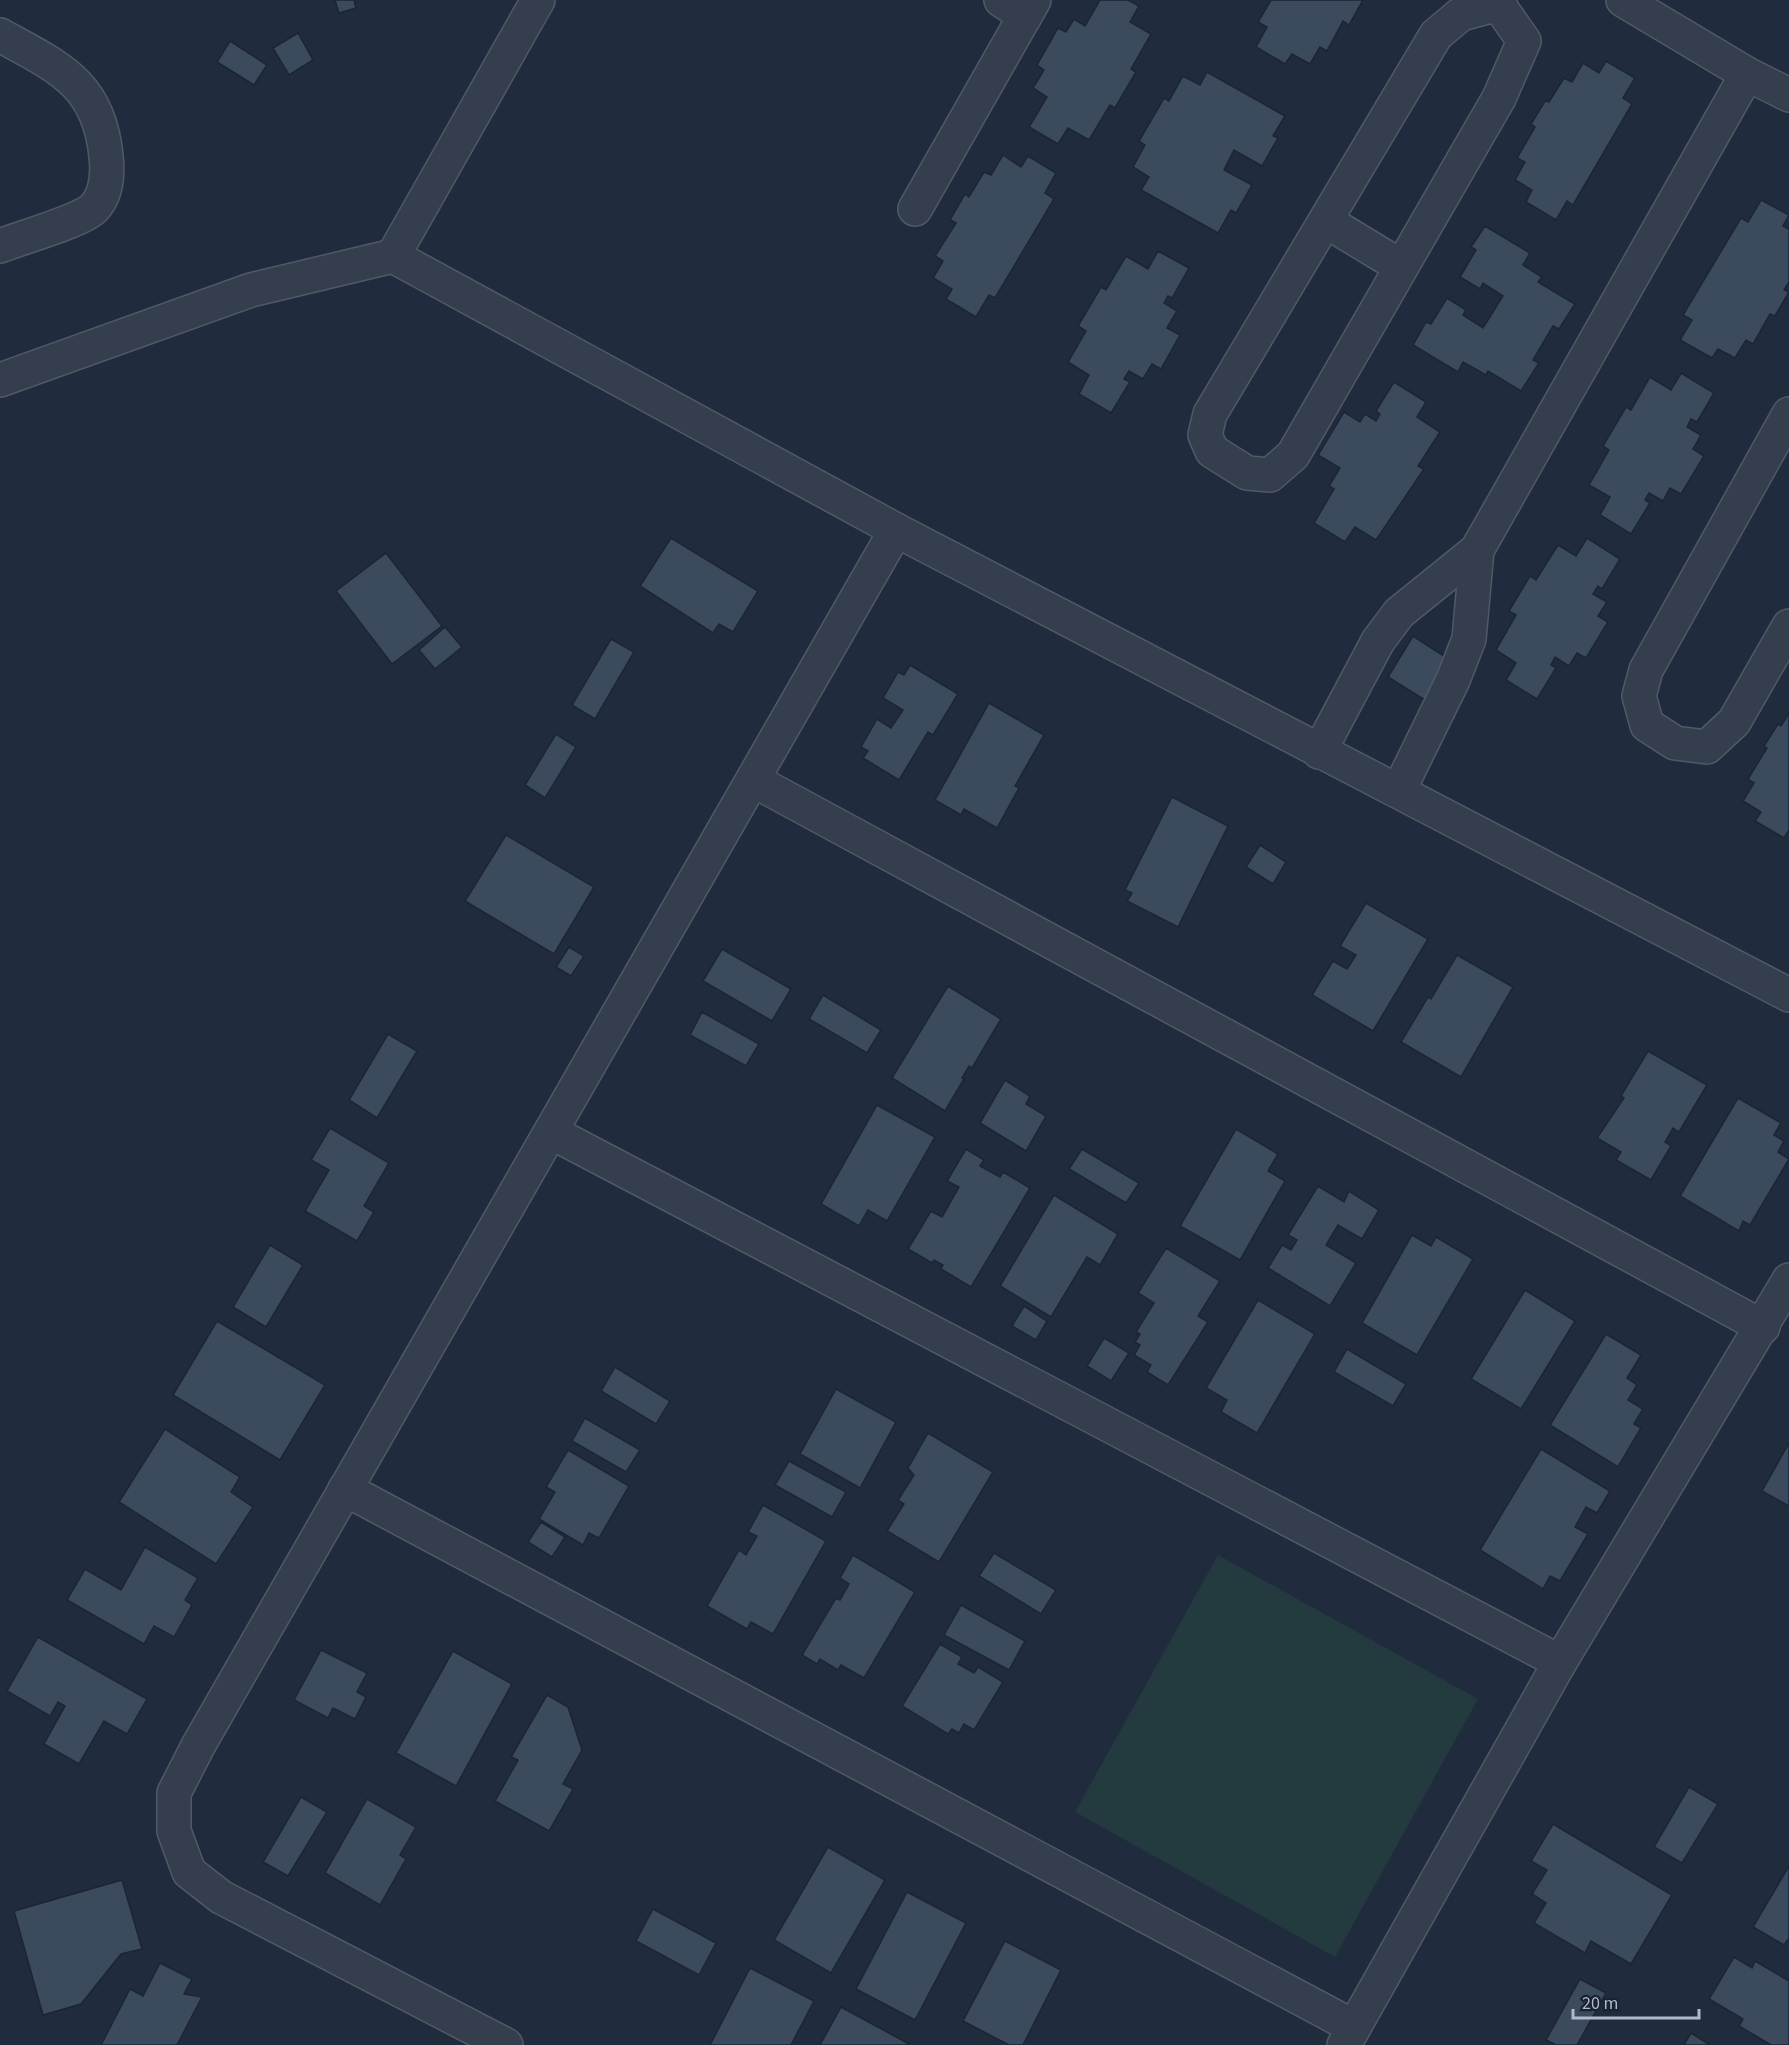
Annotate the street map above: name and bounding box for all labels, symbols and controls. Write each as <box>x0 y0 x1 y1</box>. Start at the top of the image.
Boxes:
scale bar <box>1573 1982 1699 2020</box>
text: 20 m <box>1582 1991 1618 2016</box>

